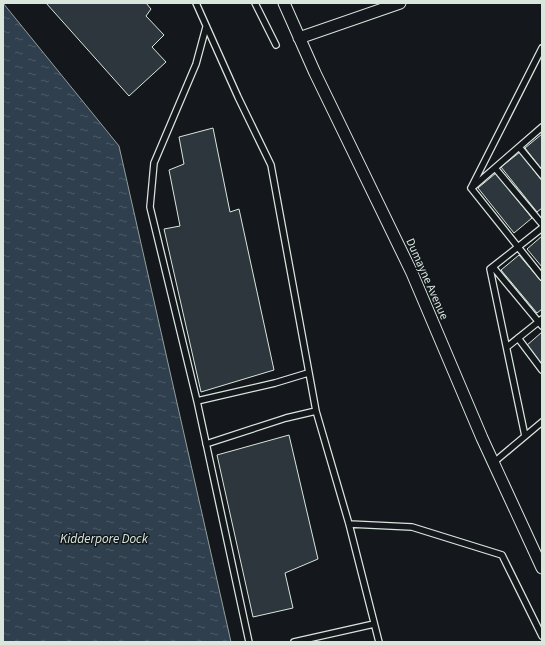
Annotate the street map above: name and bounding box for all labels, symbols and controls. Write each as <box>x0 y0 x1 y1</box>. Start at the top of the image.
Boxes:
street label: Dumayne Avenue <box>401 236 453 322</box>
water label: Kidderpore Dock <box>60 530 149 548</box>

